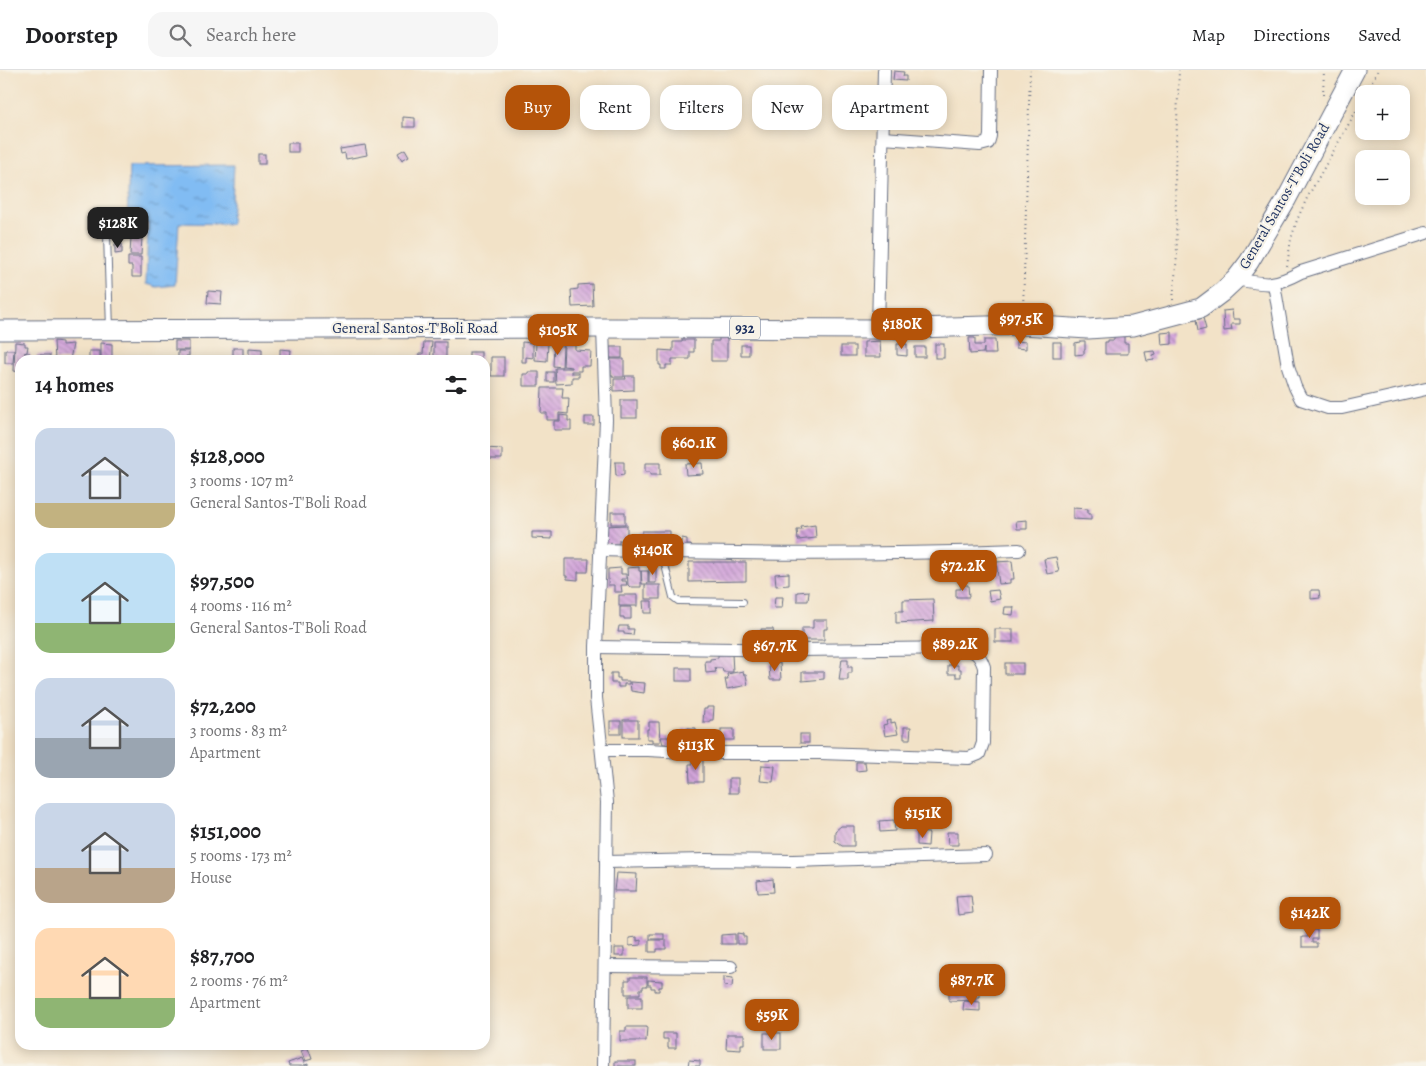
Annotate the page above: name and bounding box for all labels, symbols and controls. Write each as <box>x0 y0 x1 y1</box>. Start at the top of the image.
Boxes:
search box <box>148 12 498 57</box>
text: Doorstep <box>25 19 118 51</box>
icon: search <box>166 21 194 49</box>
text: Search here <box>206 22 296 48</box>
text: Map <box>1192 23 1225 47</box>
text: Directions <box>1253 23 1330 47</box>
text: Saved <box>1358 23 1401 47</box>
chip: Buy <box>505 85 570 130</box>
chip: Rent <box>580 85 650 130</box>
chip: Filters <box>660 85 742 130</box>
chip: New <box>752 85 822 130</box>
chip: Apartment <box>832 85 947 130</box>
map controls <box>1355 85 1410 205</box>
button: + <box>1355 85 1410 140</box>
street label: General Santos-T'Boli Road <box>1234 118 1335 273</box>
button: − <box>1355 150 1410 205</box>
pin: $128K <box>83 206 153 249</box>
text: $128K <box>98 212 138 234</box>
pin: $97.5K <box>980 302 1062 345</box>
pin: $180K <box>867 308 937 350</box>
text: $97.5K <box>999 308 1043 330</box>
text: $180K <box>882 313 922 335</box>
pin: $105K <box>523 314 593 356</box>
road number: 932 <box>730 317 760 340</box>
street label: General Santos-T'Boli Road <box>332 318 499 338</box>
text: $105K <box>539 319 577 341</box>
text: 14 homes <box>35 371 114 399</box>
icon: filters <box>442 371 470 399</box>
pin: $60.1K <box>653 426 735 469</box>
text: $60.1K <box>672 432 716 454</box>
text: $128,000 <box>190 442 265 470</box>
icon: home <box>75 448 135 508</box>
text: 3 rooms · 107 m² <box>190 470 293 492</box>
text: General Santos-T'Boli Road <box>190 492 367 514</box>
pin: $140K <box>618 534 688 576</box>
text: $140K <box>633 539 673 561</box>
pin: $72.2K <box>922 550 1004 592</box>
text: $72.2K <box>941 555 985 577</box>
text: $97,500 <box>190 567 254 595</box>
icon: home <box>75 573 135 633</box>
text: 4 rooms · 116 m² <box>190 595 292 617</box>
text: General Santos-T'Boli Road <box>190 617 367 639</box>
pin: $89.2K <box>914 628 996 670</box>
pin: $67.7K <box>734 630 816 672</box>
text: $89.2K <box>932 633 978 655</box>
text: $67.7K <box>753 635 797 657</box>
text: $72,200 <box>190 692 256 720</box>
icon: home <box>75 698 135 758</box>
text: 3 rooms · 83 m² <box>190 720 287 742</box>
pin: $113K <box>661 728 731 771</box>
text: $113K <box>678 734 714 756</box>
text: Apartment <box>190 742 261 764</box>
pin: $151K <box>888 796 958 839</box>
text: $151K <box>905 802 941 824</box>
text: $151,000 <box>190 817 261 845</box>
icon: home <box>75 823 135 883</box>
text: 5 rooms · 173 m² <box>190 845 292 867</box>
text: House <box>190 867 232 889</box>
pin: $142K <box>1275 896 1345 939</box>
text: $142K <box>1291 902 1329 924</box>
text: $87,700 <box>190 942 255 970</box>
icon: home <box>75 948 135 1008</box>
pin: $87.7K <box>931 964 1013 1006</box>
text: $87.7K <box>950 969 994 991</box>
text: 2 rooms · 76 m² <box>190 970 288 992</box>
text: Apartment <box>190 992 261 1014</box>
pin: $59K <box>742 998 802 1041</box>
text: $59K <box>756 1004 788 1026</box>

